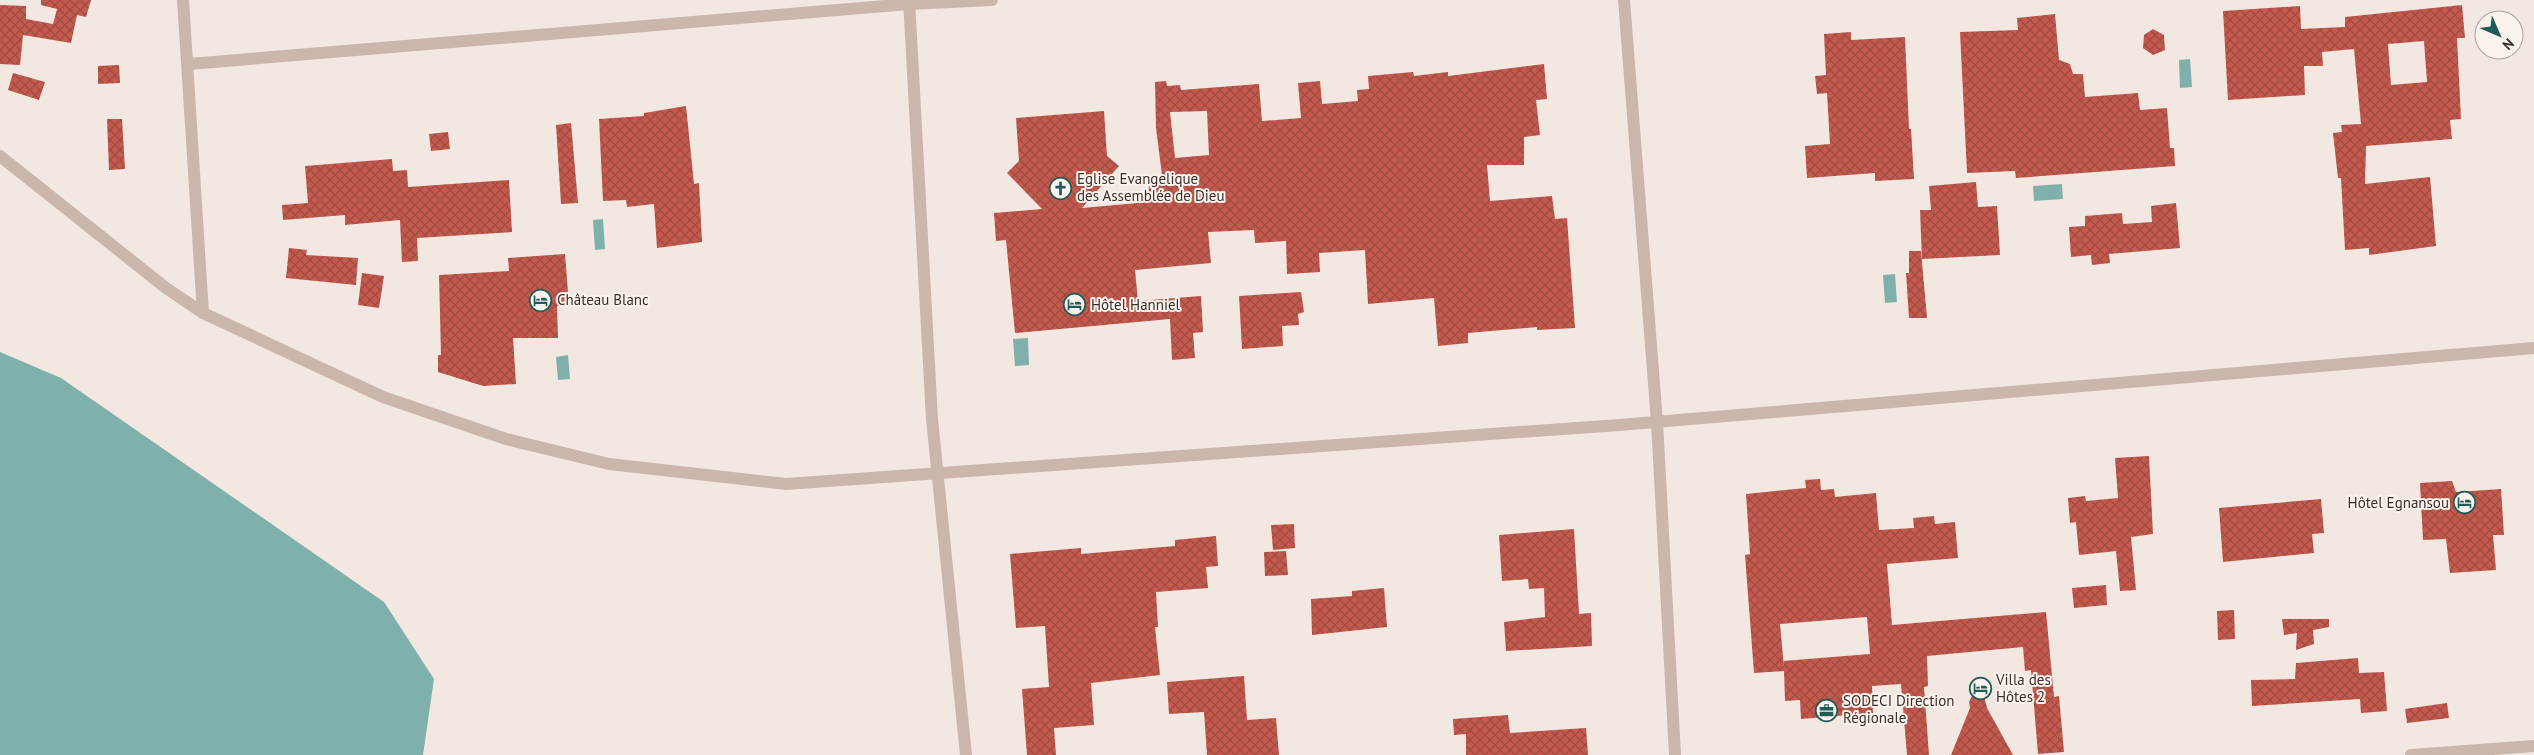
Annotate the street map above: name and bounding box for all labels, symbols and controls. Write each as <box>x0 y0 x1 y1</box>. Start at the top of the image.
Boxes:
north arrow <box>2474 10 2524 60</box>
text: N <box>2499 35 2518 54</box>
place label: Eglise Evangelique des Assemblée de Dieu <box>1077 169 1225 205</box>
church icon: Eglise Evangelique des Assemblée de Dieu <box>1049 176 1073 200</box>
hotel icon: Château Blanc <box>529 288 553 312</box>
place label: Château Blanc <box>557 290 649 309</box>
hotel icon: Hôtel Hanniel <box>1063 293 1087 317</box>
place label: Hôtel Hanniel <box>1091 295 1181 314</box>
hotel icon: Hôtel Egnansou <box>2453 491 2477 515</box>
place label: Hôtel Egnansou <box>2348 493 2449 512</box>
place label: Villa des Hôtes 2 <box>1995 670 2051 706</box>
hotel icon: Villa des Hôtes 2 <box>1968 677 1992 701</box>
place label: SODECI Direction Régionale <box>1843 691 1955 727</box>
office icon: SODECI Direction Régionale <box>1815 698 1839 722</box>

